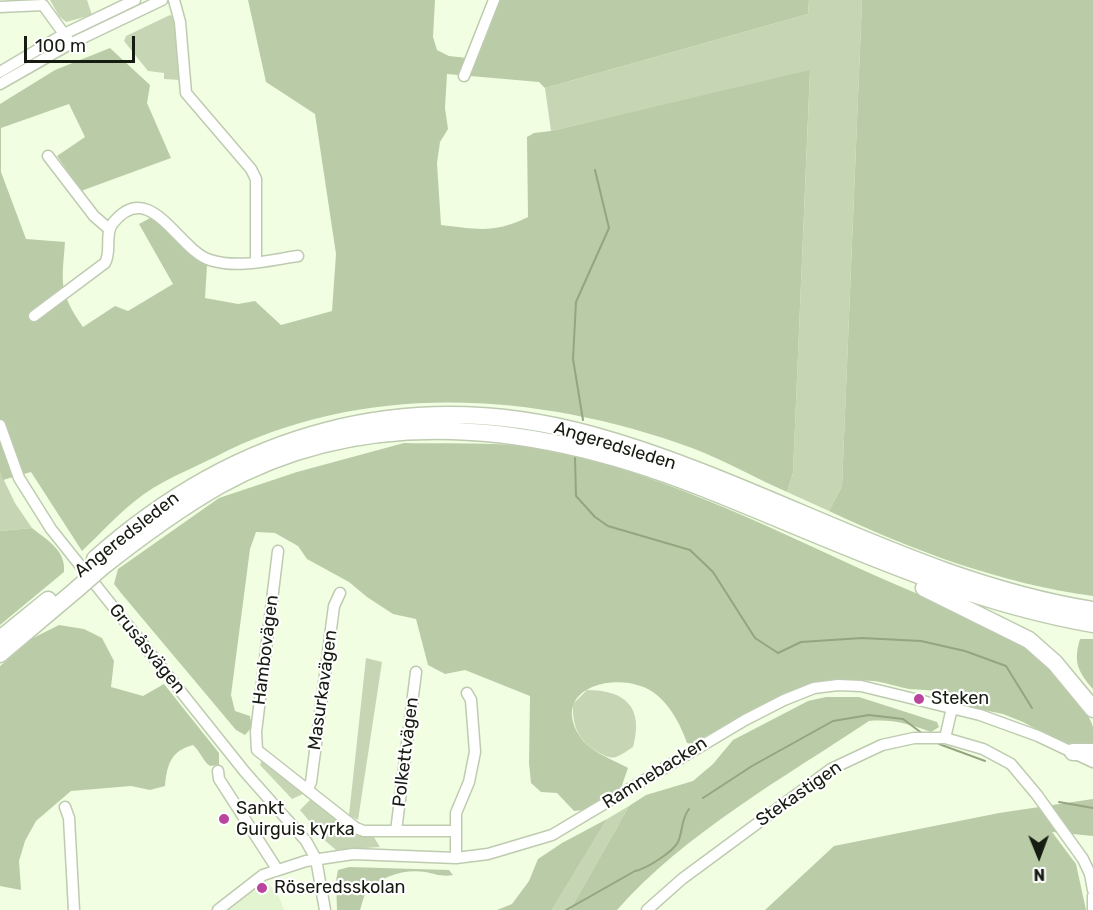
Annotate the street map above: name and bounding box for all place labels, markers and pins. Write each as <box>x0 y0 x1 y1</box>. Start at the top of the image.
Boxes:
place label: Steken <box>931 688 989 710</box>
marker: Steken <box>912 692 926 706</box>
place label: Sankt Guirguis kyrka <box>236 798 355 840</box>
marker: Sankt Guirguis kyrka <box>217 812 231 826</box>
place label: Röseredsskolan <box>274 877 405 899</box>
marker: Röseredsskolan <box>255 881 269 895</box>

